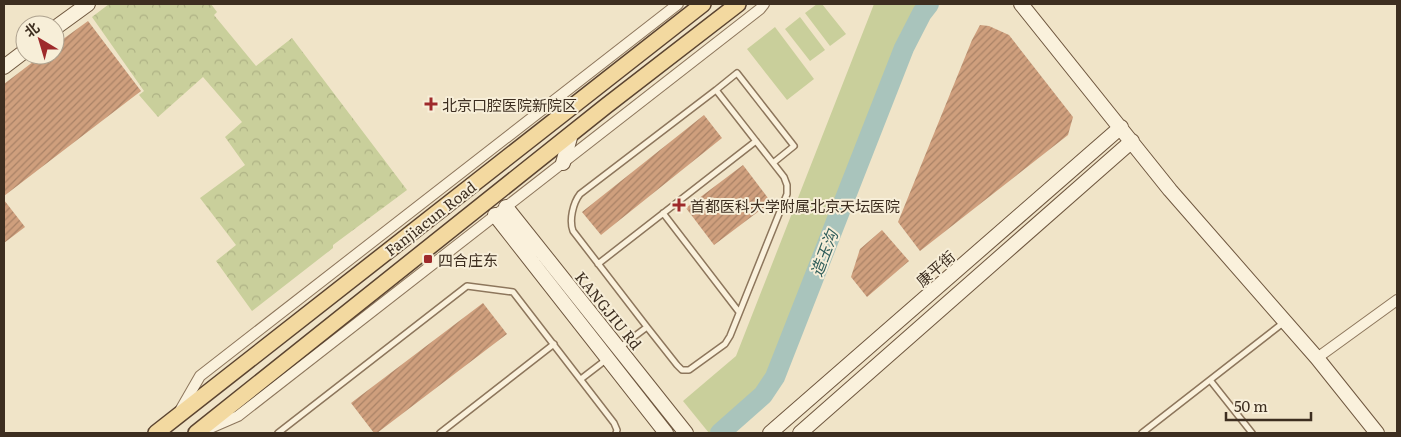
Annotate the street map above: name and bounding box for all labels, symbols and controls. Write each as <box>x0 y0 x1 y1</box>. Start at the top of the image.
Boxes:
north arrow <box>15 15 65 65</box>
text: 北 <box>20 17 43 41</box>
place label: 北京口腔医院新院区 <box>442 93 577 116</box>
marker: 北京口腔医院新院区 <box>424 97 438 111</box>
street label: Fanjiacun Road <box>379 175 481 261</box>
place label: 首都医科大学附属北京天坛医院 <box>690 194 900 217</box>
marker: 首都医科大学附属北京天坛医院 <box>672 198 686 212</box>
water label: 造玉沟 <box>803 224 844 280</box>
street label: 康平街 <box>910 245 960 291</box>
place label: 四合庄东 <box>438 248 498 271</box>
marker: 四合庄东 <box>422 253 434 265</box>
street label: KANGJIU Rd <box>570 266 648 354</box>
scale bar <box>1226 390 1311 422</box>
text: 50 m <box>1234 394 1268 417</box>

